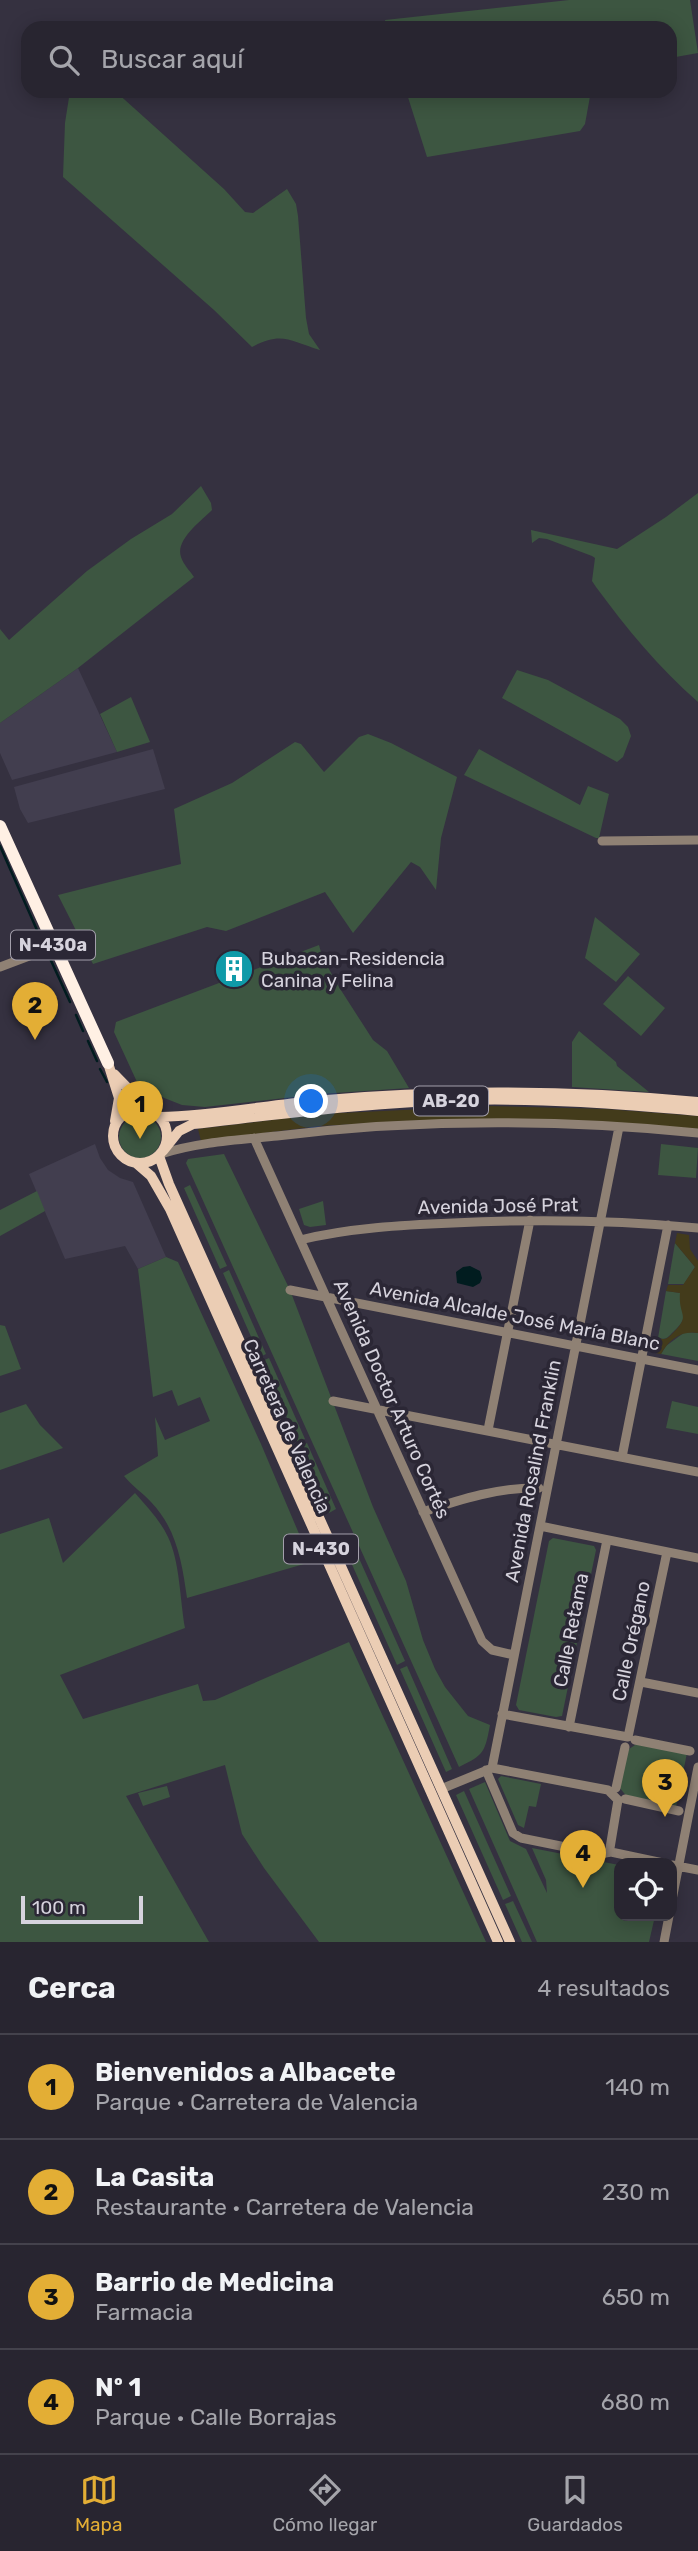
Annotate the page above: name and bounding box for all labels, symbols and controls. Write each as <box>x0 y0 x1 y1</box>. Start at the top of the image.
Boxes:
search box <box>21 21 677 98</box>
icon: search <box>45 41 83 79</box>
text: Buscar aquí <box>101 44 243 75</box>
road number: N-430a <box>11 930 95 960</box>
place label: Bubacan-Residencia Canina y Felina <box>261 947 445 992</box>
building icon: Bubacan-Residencia Canina y Felina <box>213 948 255 990</box>
pin: 2 <box>12 982 58 1040</box>
pin: 1 <box>117 1081 163 1139</box>
your location <box>294 1084 328 1118</box>
road number: AB-20 <box>414 1086 488 1116</box>
street label: Avenida José Prat <box>418 1193 579 1219</box>
street label: Avenida Doctor Arturo Cortés <box>329 1276 455 1522</box>
street label: Avenida Alcalde José María Blanc <box>368 1277 662 1355</box>
street label: Carretera de Valencia <box>238 1335 336 1517</box>
street label: Avenida Rosalind Franklin <box>500 1358 566 1584</box>
road number: N-430 <box>284 1534 358 1564</box>
street label: Calle Retama <box>549 1571 593 1689</box>
street label: Calle Orégano <box>607 1579 655 1703</box>
pin: 3 <box>642 1759 688 1817</box>
pin: 4 <box>560 1830 606 1888</box>
map controls <box>614 1858 677 1921</box>
button: locate <box>614 1858 677 1921</box>
scale bar <box>21 1893 144 1925</box>
text: 100 m <box>32 1896 86 1919</box>
text: Cerca <box>28 1970 116 2006</box>
text: 4 resultados <box>537 1974 670 2002</box>
text: Bienvenidos a Albacete <box>95 2057 396 2088</box>
text: 1 <box>45 2073 57 2101</box>
text: 140 m <box>605 2073 670 2101</box>
text: Parque · Carretera de Valencia <box>95 2088 418 2116</box>
text: La Casita <box>95 2162 214 2193</box>
text: 2 <box>44 2178 58 2206</box>
text: 230 m <box>602 2178 670 2206</box>
text: Restaurante · Carretera de Valencia <box>95 2193 474 2221</box>
text: Barrio de Medicina <box>95 2267 334 2298</box>
text: 3 <box>43 2283 59 2311</box>
text: 650 m <box>602 2283 670 2311</box>
text: Farmacia <box>95 2298 193 2326</box>
text: Nº 1 <box>95 2372 141 2403</box>
text: 4 <box>43 2388 59 2416</box>
text: 680 m <box>601 2388 670 2416</box>
text: Parque · Calle Borrajas <box>95 2403 337 2431</box>
tab: Mapa <box>75 2471 122 2536</box>
tab: Cómo llegar <box>272 2471 377 2536</box>
tab: Guardados <box>527 2471 623 2536</box>

